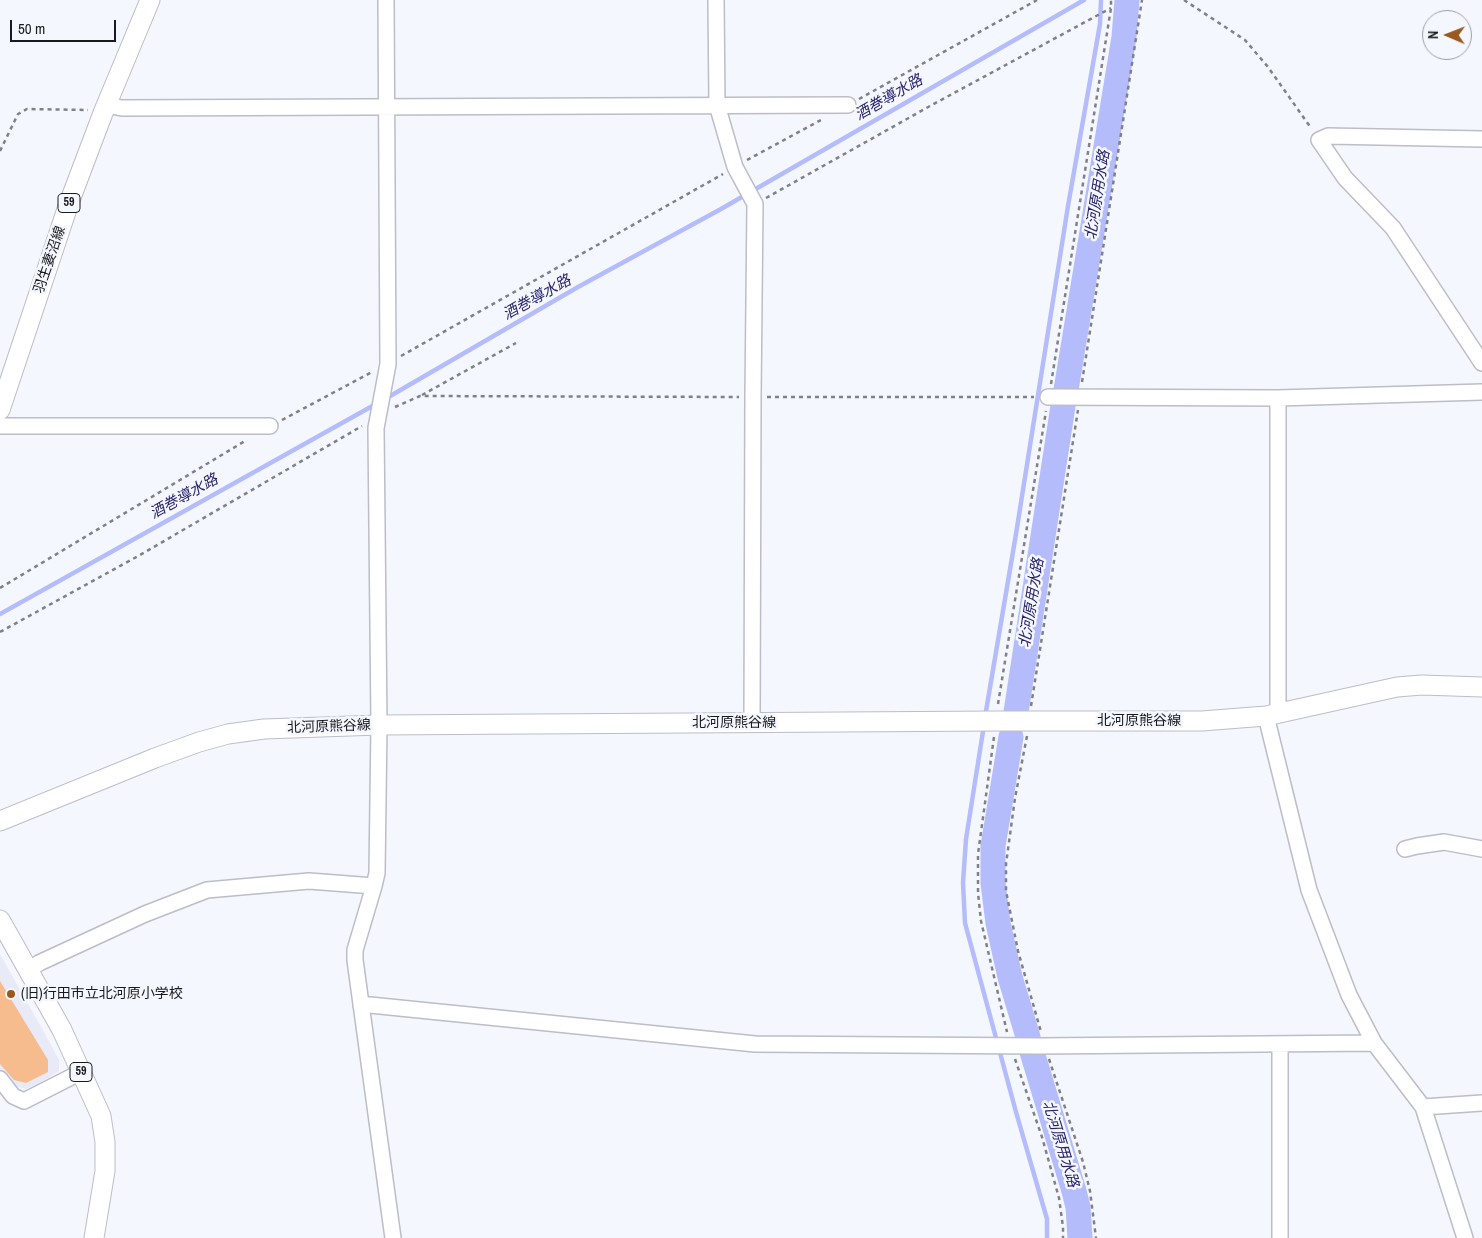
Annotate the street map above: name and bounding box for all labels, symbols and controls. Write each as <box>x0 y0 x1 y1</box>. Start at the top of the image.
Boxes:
scale bar <box>12 10 119 42</box>
north arrow <box>1422 10 1472 60</box>
text: 50 m <box>18 18 45 39</box>
text: N <box>1424 30 1442 39</box>
water label: 酒巻導水路 <box>852 71 926 125</box>
water label: 北河原用水路 <box>1082 149 1114 241</box>
road number: 59 <box>58 194 80 212</box>
street label: 羽生妻沼線 <box>31 224 69 296</box>
water label: 酒巻導水路 <box>500 272 574 324</box>
water label: 酒巻導水路 <box>147 471 221 523</box>
water label: 北河原用水路 <box>1016 557 1048 649</box>
street label: 北河原熊谷線 <box>1097 713 1181 729</box>
street label: 北河原熊谷線 <box>692 715 776 731</box>
street label: 北河原熊谷線 <box>287 717 371 737</box>
place label: (旧)行田市立北河原小学校 <box>21 986 183 1002</box>
marker: (旧)行田市立北河原小学校 <box>5 988 17 1000</box>
road number: 59 <box>70 1062 92 1082</box>
water label: 北河原用水路 <box>1038 1098 1082 1190</box>

